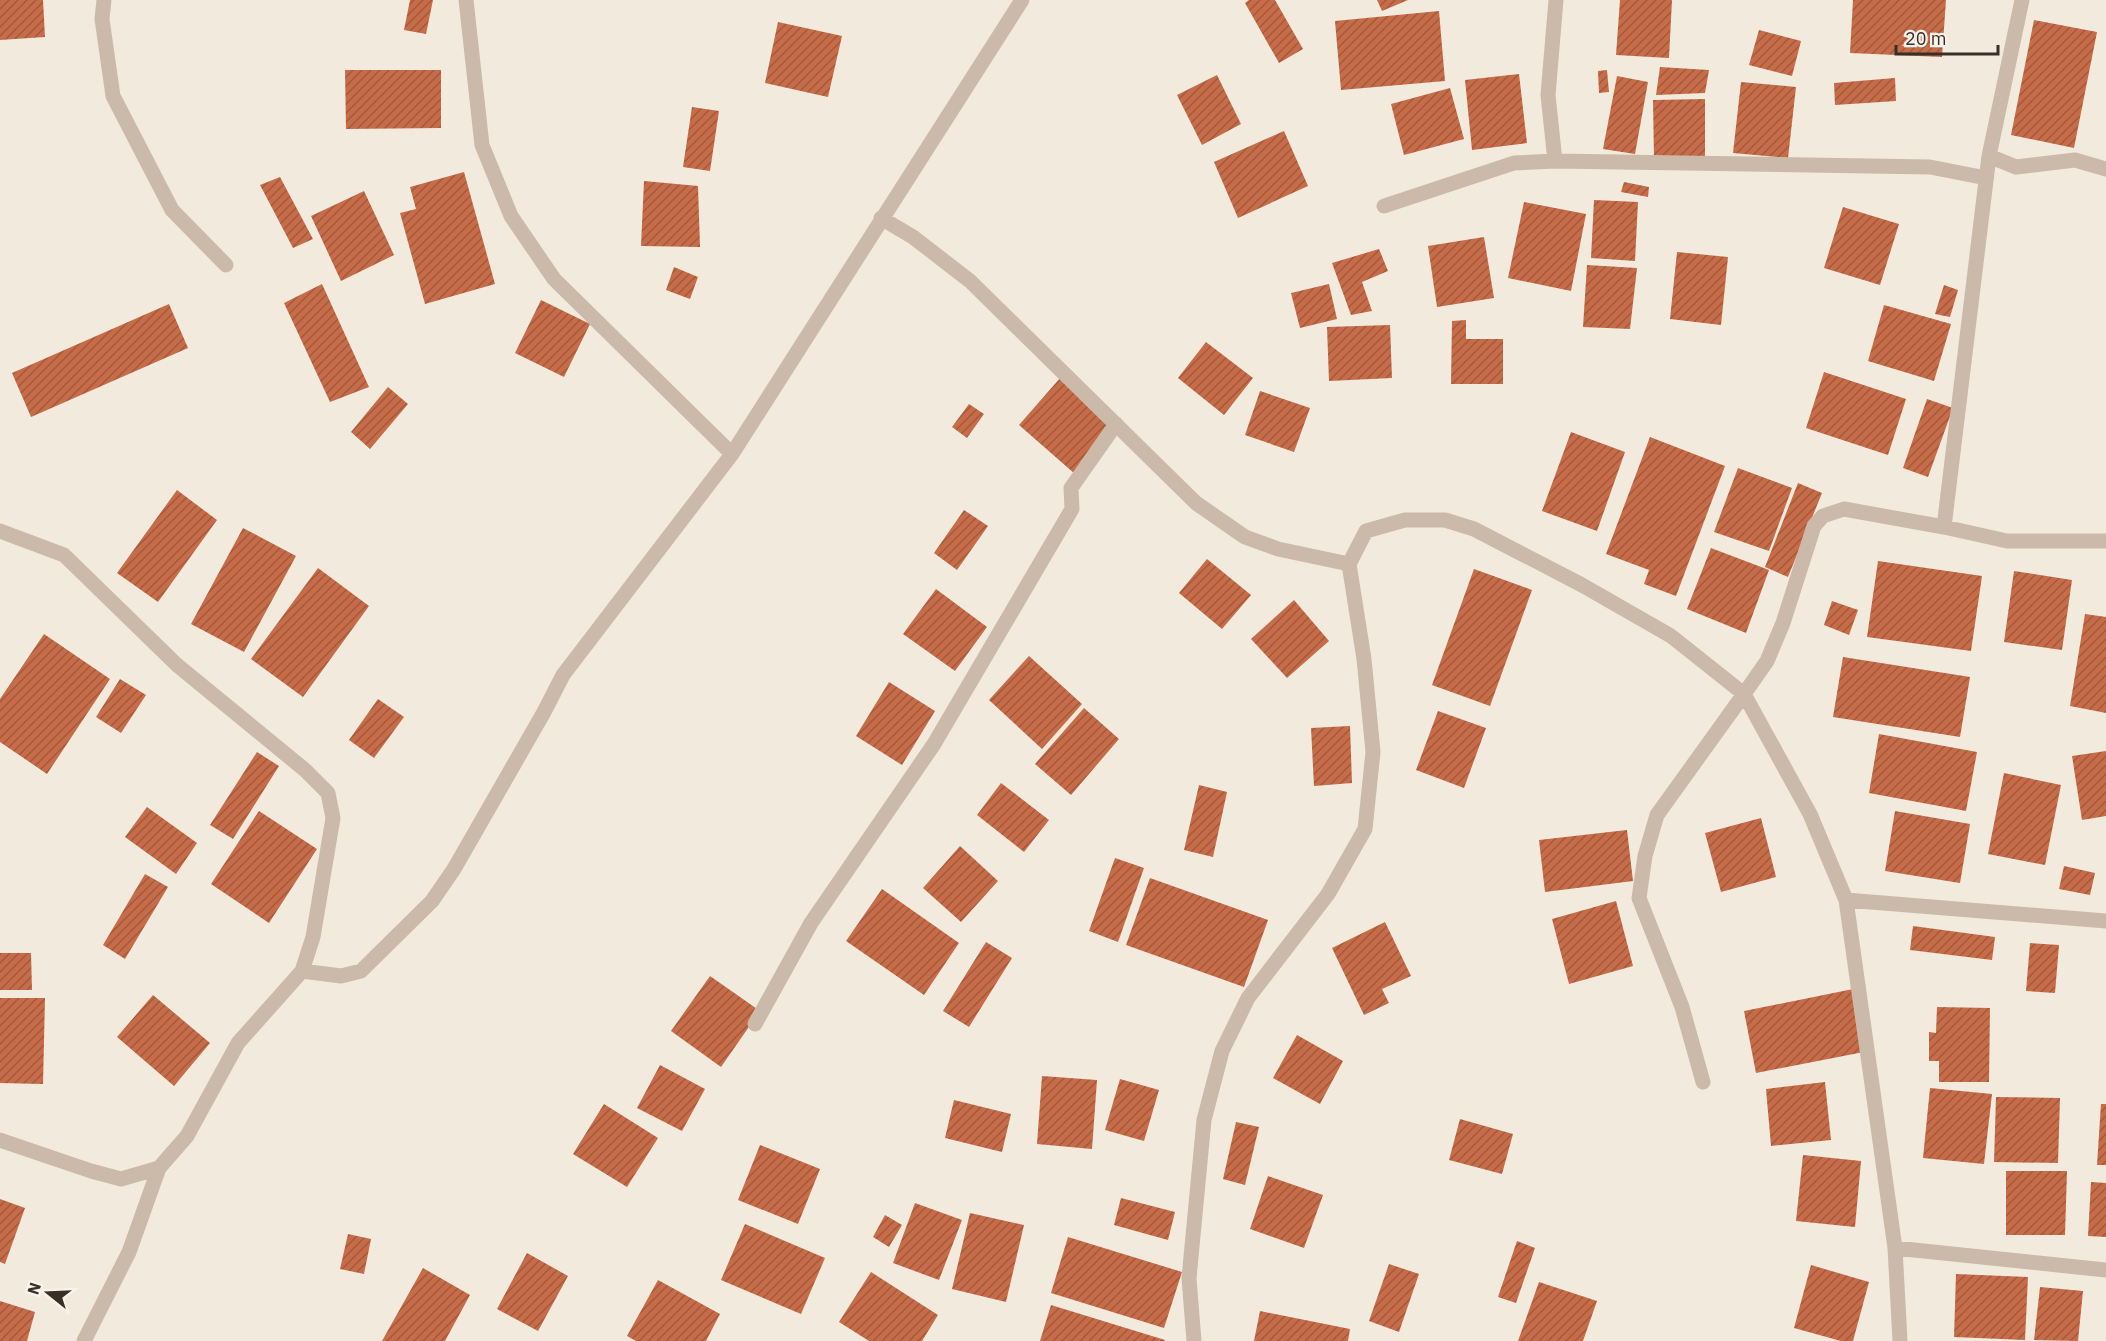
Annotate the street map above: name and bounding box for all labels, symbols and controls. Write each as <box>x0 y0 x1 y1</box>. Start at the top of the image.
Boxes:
scale bar <box>1896 18 1998 56</box>
text: 20 m <box>1905 27 1947 50</box>
north arrow <box>18 1263 78 1323</box>
text: N <box>22 1280 45 1297</box>

